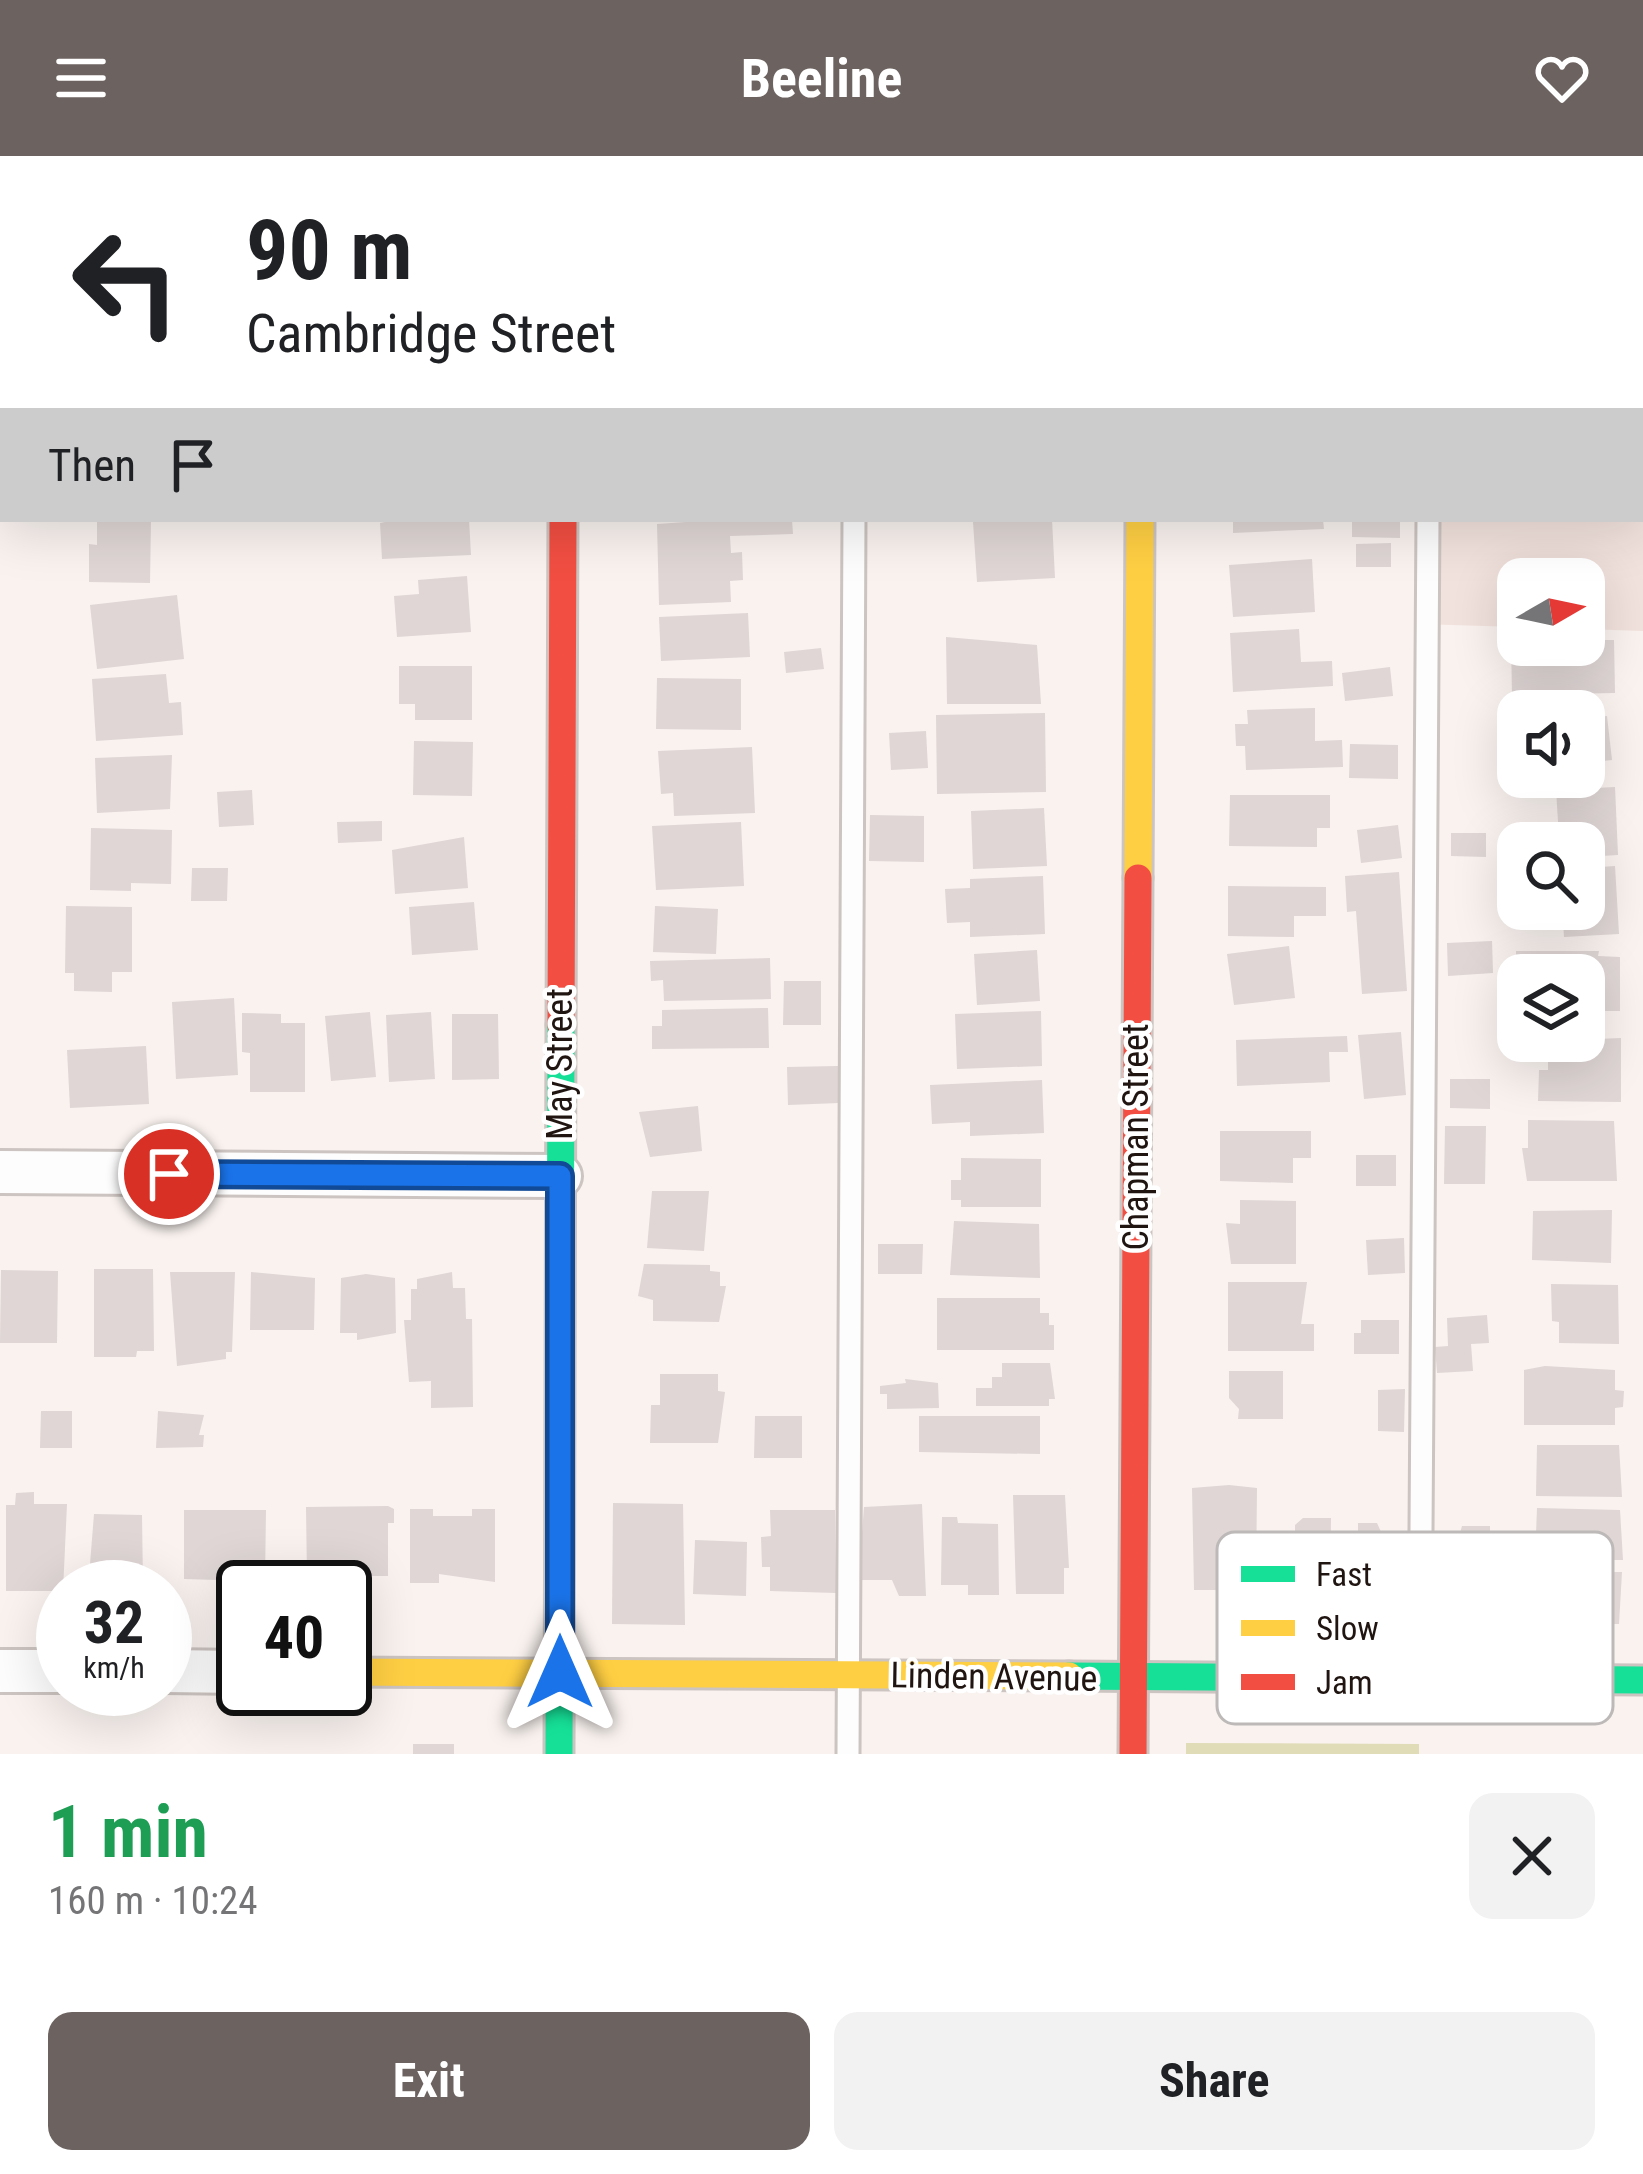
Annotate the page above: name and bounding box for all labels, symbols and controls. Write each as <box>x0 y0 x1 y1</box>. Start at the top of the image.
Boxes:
icon: menu <box>48 45 114 111</box>
icon: heart <box>1529 45 1595 111</box>
text: Beeline <box>741 47 902 110</box>
text: 90 m <box>246 201 413 300</box>
icon: left <box>48 204 204 360</box>
text: Cambridge Street <box>246 302 616 365</box>
icon: arrive <box>160 432 226 498</box>
text: Then <box>48 439 136 492</box>
north arrow <box>1497 558 1605 666</box>
map controls <box>1497 558 1605 1062</box>
button: sound <box>1497 690 1605 798</box>
button: search <box>1497 822 1605 930</box>
button: layers <box>1497 954 1605 1062</box>
street label: May Street <box>539 988 581 1140</box>
street label: Chapman Street <box>1115 1023 1157 1251</box>
pin <box>118 1123 220 1225</box>
icon: arrive <box>136 1141 202 1207</box>
legend <box>1217 1532 1613 1724</box>
text: Fast <box>1316 1555 1372 1594</box>
speed limit sign: 40 <box>216 1560 372 1716</box>
text: 32 <box>84 1587 144 1658</box>
position arrow <box>497 1609 623 1735</box>
text: Slow <box>1316 1609 1379 1648</box>
text: km/h <box>83 1650 145 1685</box>
street label: Linden Avenue <box>890 1654 1098 1700</box>
text: Jam <box>1316 1663 1373 1702</box>
text: 1 min <box>48 1790 208 1875</box>
button: close <box>1469 1793 1595 1919</box>
text: 160 m · 10:24 <box>48 1878 258 1924</box>
button: Exit <box>48 2012 810 2150</box>
button: Share <box>834 2012 1595 2150</box>

